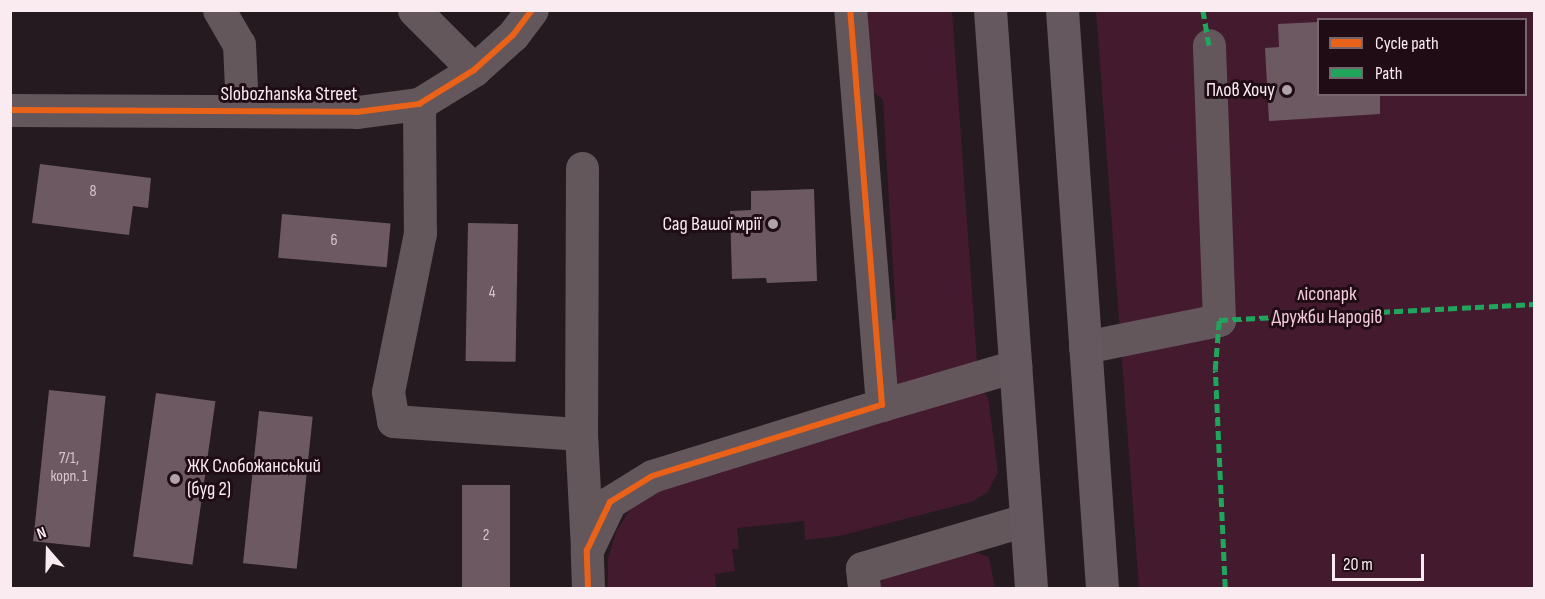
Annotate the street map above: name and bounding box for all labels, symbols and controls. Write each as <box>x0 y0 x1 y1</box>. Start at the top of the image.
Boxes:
legend <box>1317 18 1527 96</box>
text: Cycle path <box>1375 33 1439 54</box>
text: Path <box>1375 63 1403 84</box>
place label: Плов Хочу <box>1206 78 1275 102</box>
street label: Slobozhanska Street <box>221 82 357 106</box>
marker: Плов Хочу <box>1280 83 1294 97</box>
house number: 8 <box>89 182 97 202</box>
place label: Сад Вашої мрії <box>662 212 761 236</box>
marker: Сад Вашої мрії <box>766 217 780 231</box>
house number: 6 <box>330 231 338 251</box>
house number: 4 <box>489 283 495 303</box>
park label: лісопарк Дружби Народів <box>1272 283 1382 330</box>
house number: 7/1, корп. 1 <box>50 449 88 487</box>
place label: ЖК Слобожанський (буд 2) <box>187 455 321 502</box>
marker: ЖК Слобожанський (буд 2) <box>168 472 182 486</box>
north arrow <box>18 521 78 581</box>
text: N <box>34 523 49 544</box>
house number: 2 <box>483 526 489 546</box>
scale bar <box>1335 542 1426 580</box>
text: 20 m <box>1343 554 1373 575</box>

